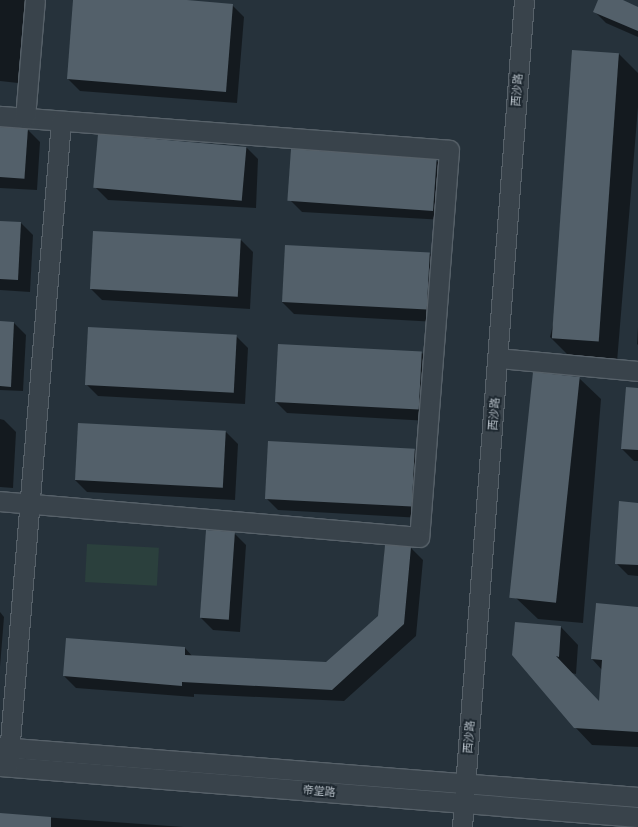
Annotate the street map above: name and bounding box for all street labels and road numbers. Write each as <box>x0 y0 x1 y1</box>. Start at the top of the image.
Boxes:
street label: 西沙路 <box>509 73 525 107</box>
street label: 西沙路 <box>486 397 502 431</box>
street label: 西沙路 <box>461 720 477 754</box>
street label: 帝堂路 <box>302 783 336 799</box>

